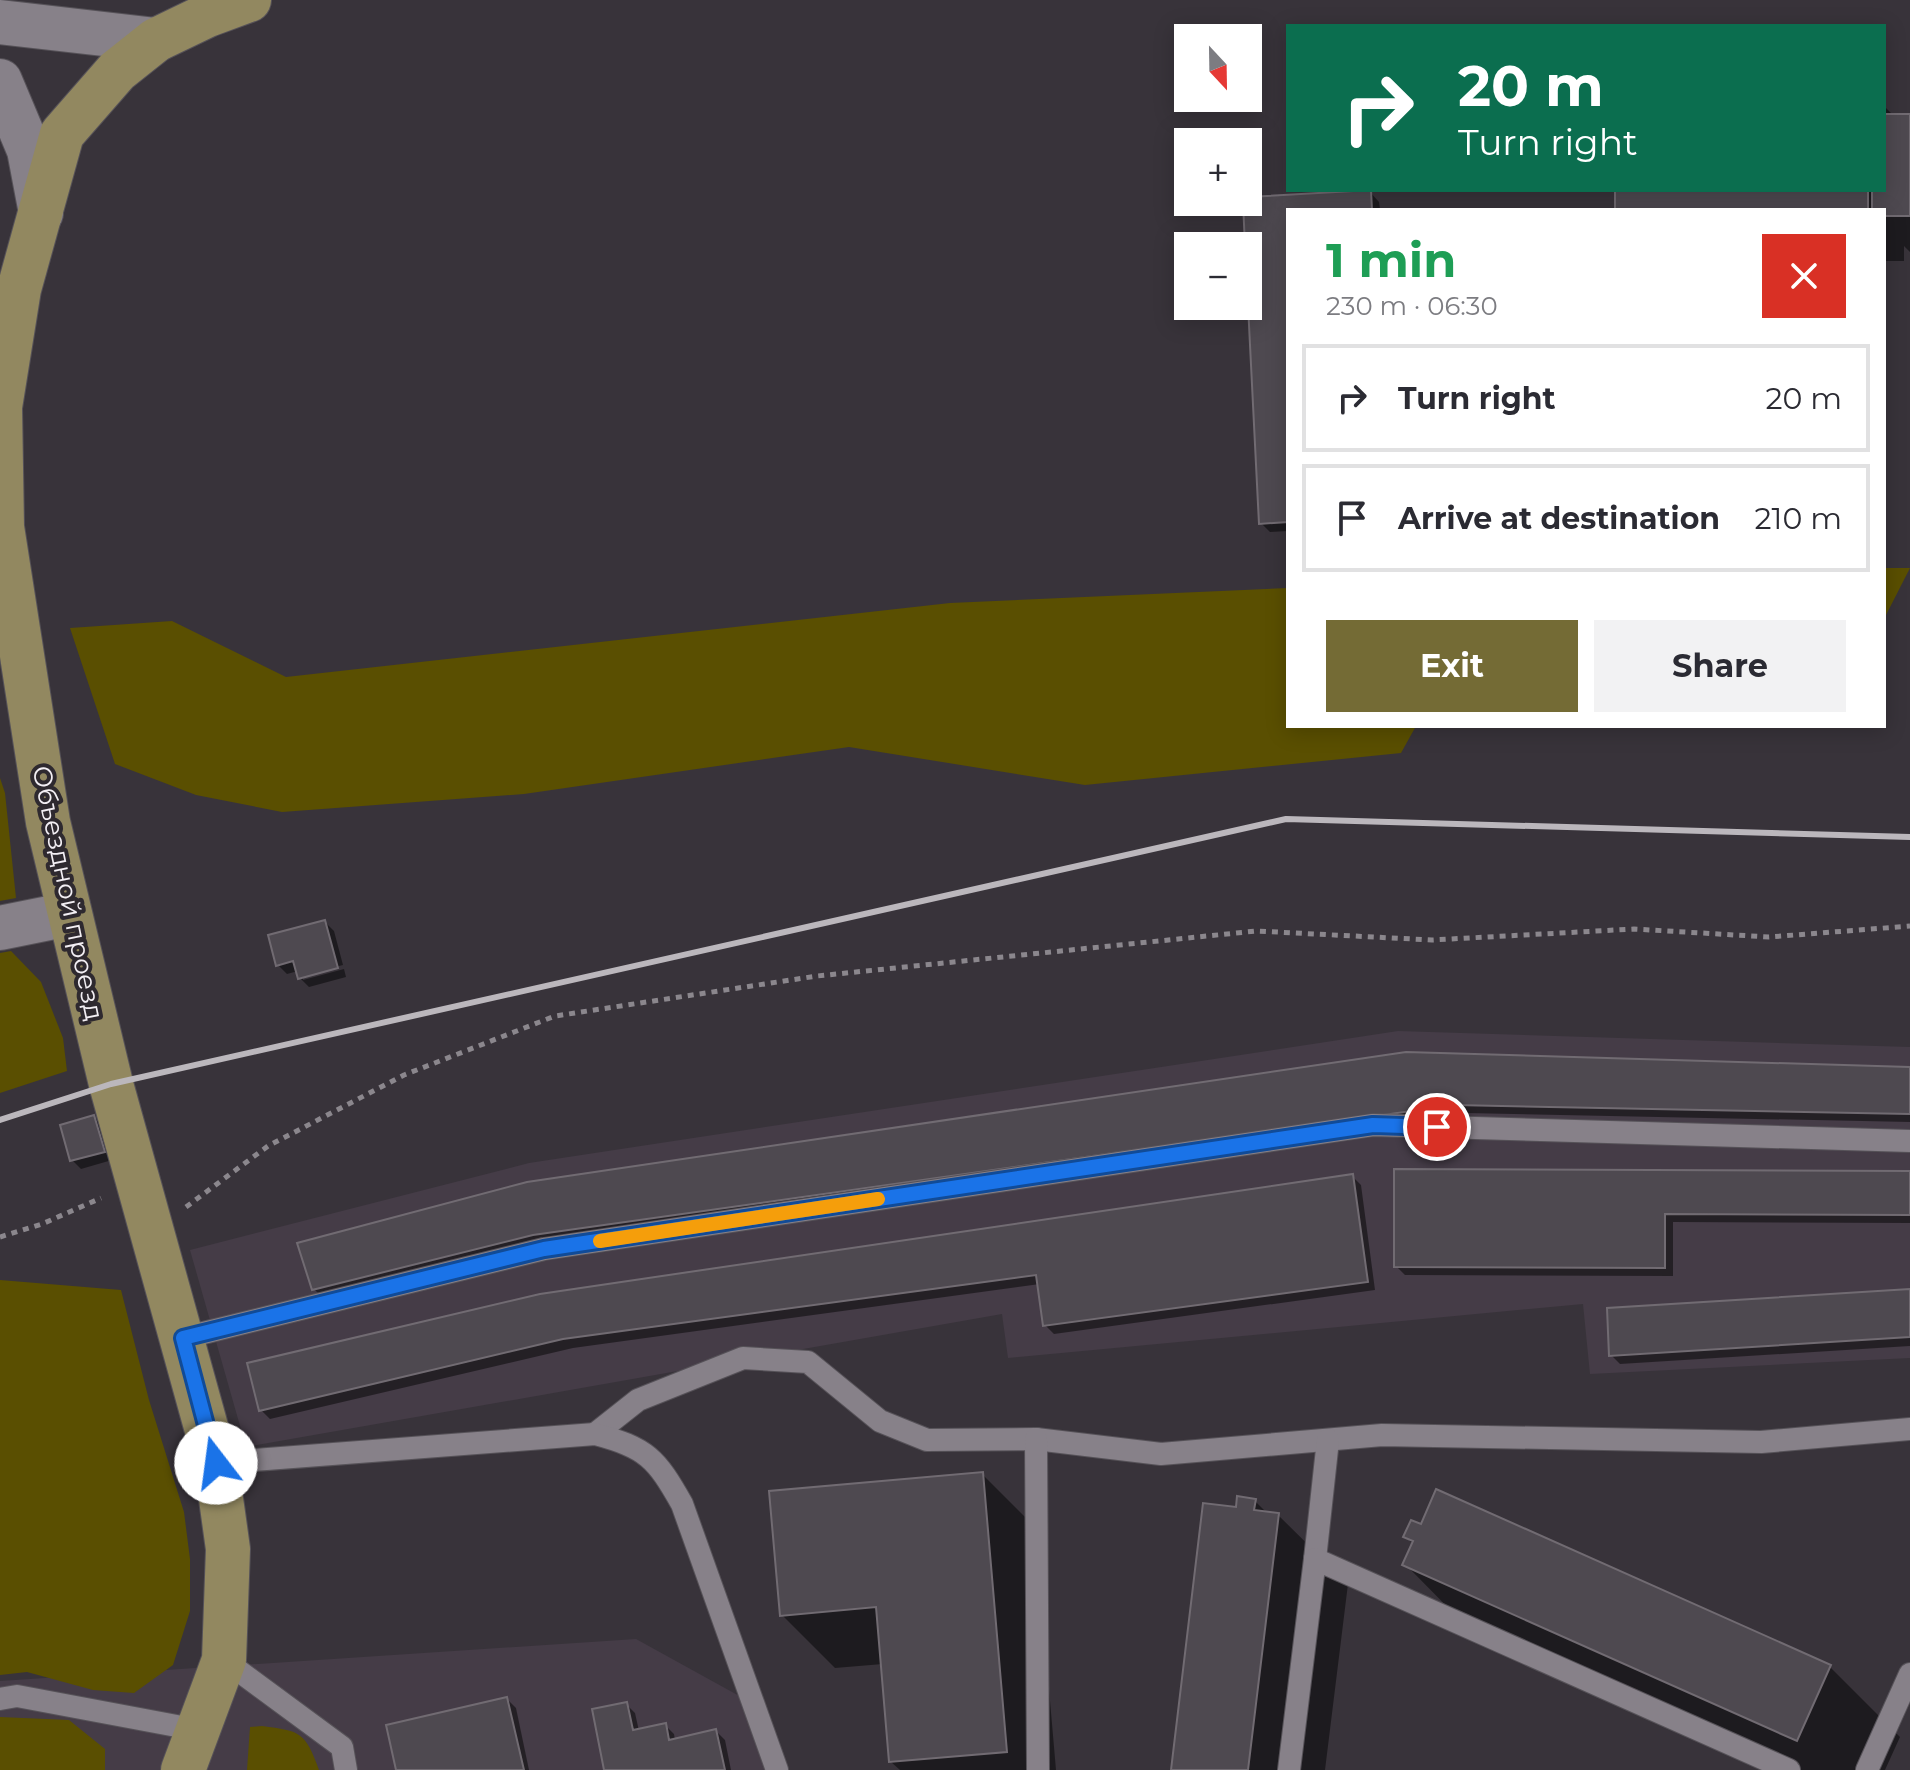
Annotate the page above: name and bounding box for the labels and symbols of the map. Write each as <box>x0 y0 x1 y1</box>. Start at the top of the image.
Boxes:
north arrow <box>1174 24 1262 112</box>
street label: Объездной проезд <box>25 763 111 1023</box>
pin <box>1403 1093 1471 1161</box>
position arrow <box>174 1421 258 1505</box>

